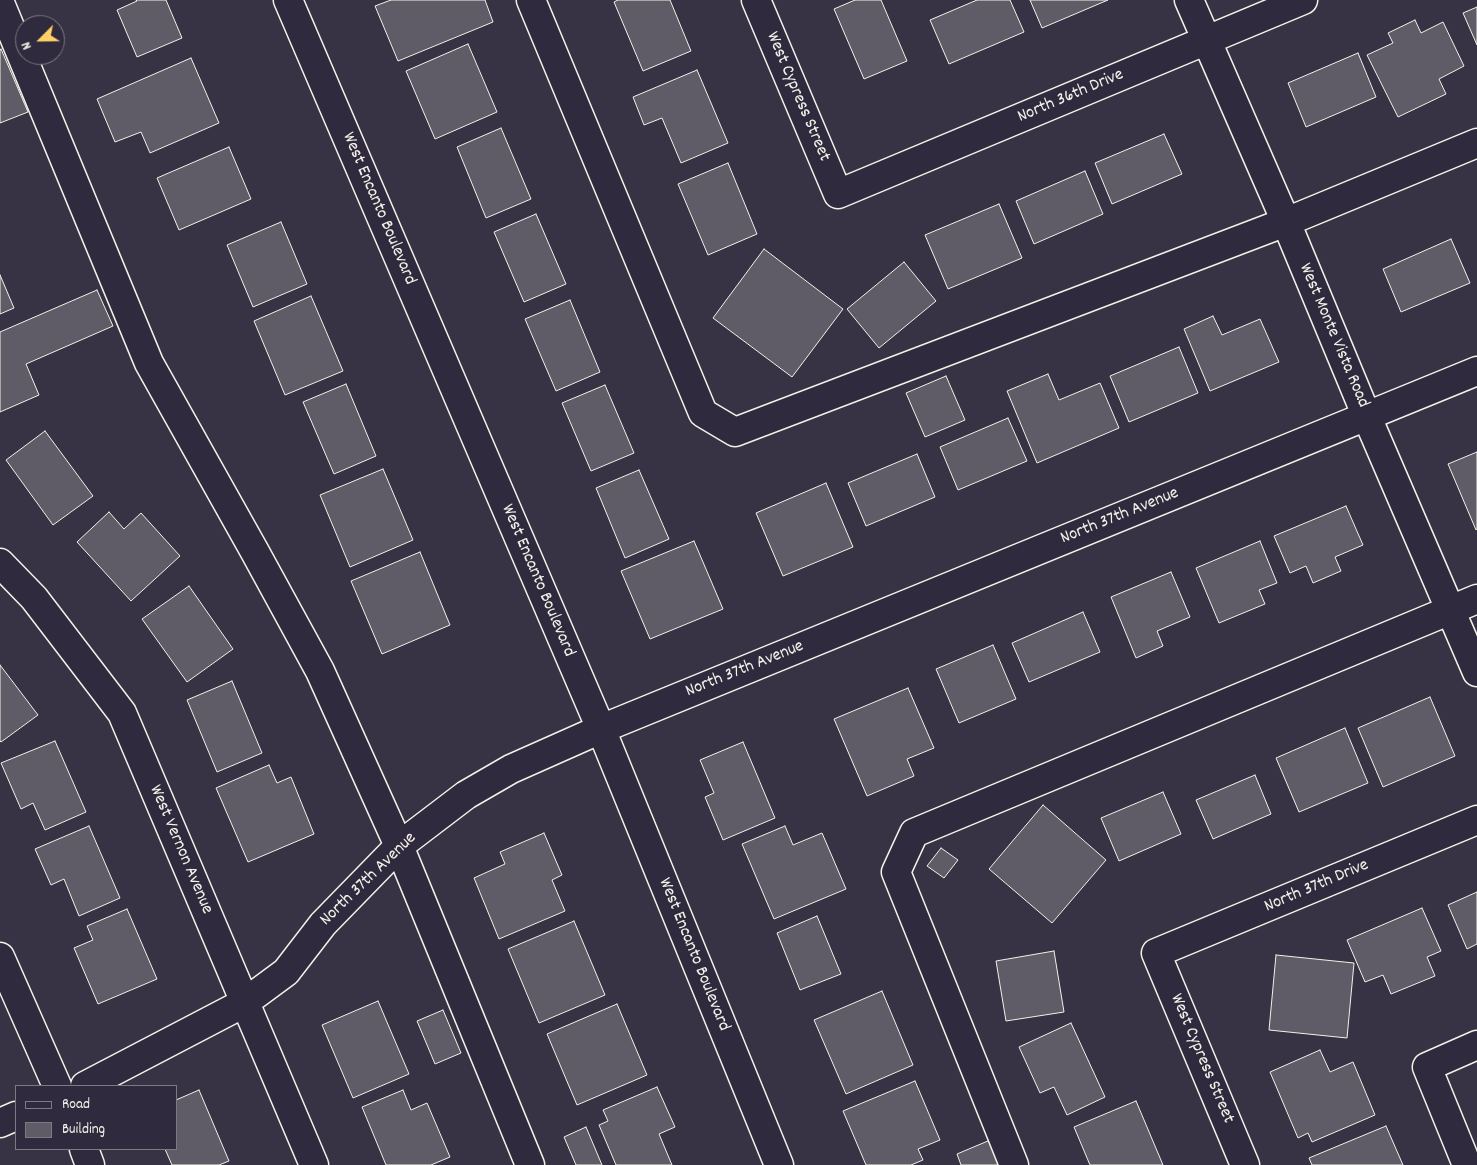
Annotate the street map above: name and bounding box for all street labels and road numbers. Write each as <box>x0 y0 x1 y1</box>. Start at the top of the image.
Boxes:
street label: West Cypress Street <box>760 29 834 165</box>
street label: North 36th Drive <box>1015 65 1127 129</box>
street label: West Encanto Boulevard <box>336 130 420 288</box>
street label: West Monte Vista Road <box>1293 261 1373 411</box>
street label: North 37th Avenue <box>1058 483 1182 551</box>
street label: West Encanto Boulevard <box>495 502 579 660</box>
street label: North 37th Avenue <box>683 636 807 704</box>
street label: West Vernon Avenue <box>143 782 217 918</box>
street label: North 37th Avenue <box>316 829 422 931</box>
street label: North 37th Drive <box>1262 855 1372 919</box>
street label: West Encanto Boulevard <box>652 875 734 1035</box>
street label: West Cypress Street <box>1164 991 1238 1127</box>

